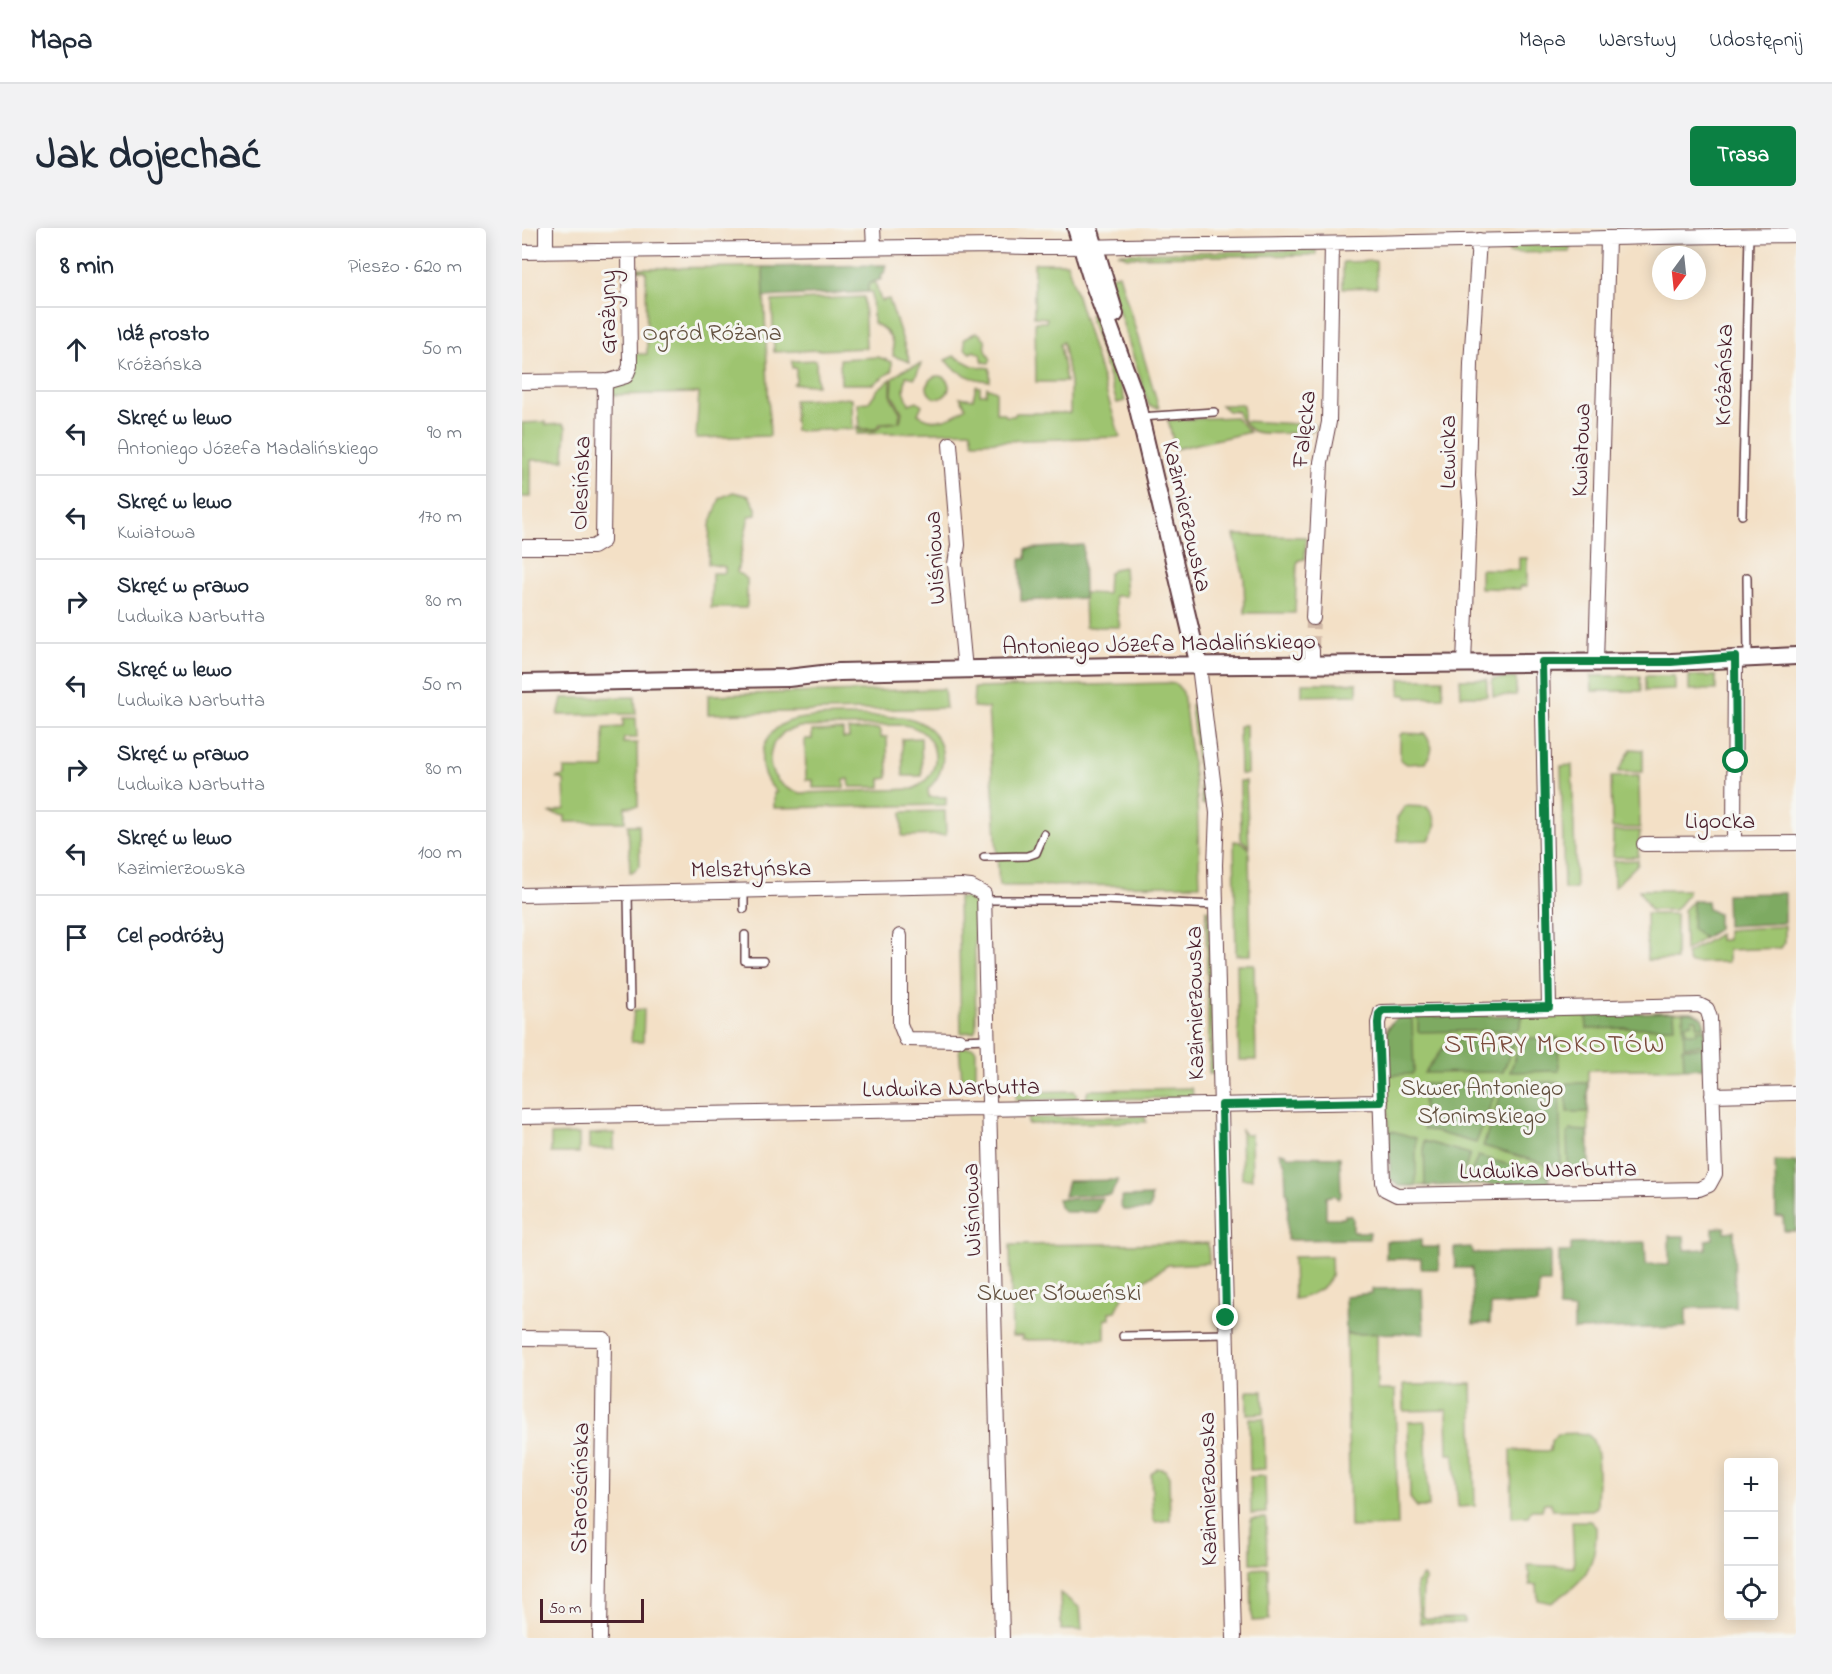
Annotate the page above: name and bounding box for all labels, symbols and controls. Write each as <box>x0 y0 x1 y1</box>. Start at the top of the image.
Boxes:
text: Mapa <box>30 21 92 62</box>
text: Mapa <box>1519 26 1566 56</box>
text: Warstwy <box>1599 26 1676 56</box>
text: Udostępnij <box>1709 26 1802 56</box>
text: Jak dojechać <box>36 126 260 187</box>
button: Trasa <box>1690 126 1796 186</box>
north arrow <box>1652 246 1706 300</box>
text: 8 min <box>60 248 114 286</box>
text: Pieszo · 620 m <box>348 253 462 282</box>
street label: Grażyny <box>592 270 628 354</box>
park label: Ogród Różana <box>642 317 782 352</box>
text: Idź prosto <box>117 319 210 351</box>
street label: Króżańska <box>1707 324 1744 426</box>
icon: ahead <box>60 333 93 366</box>
text: 50 m <box>421 335 462 364</box>
text: Króżańska <box>117 351 202 380</box>
street label: Falęcka <box>1284 389 1327 471</box>
text: Skręć w lewo <box>117 403 232 435</box>
street label: Kwiatowa <box>1563 403 1602 498</box>
street label: Lewicka <box>1432 415 1467 489</box>
icon: left <box>60 417 93 450</box>
text: 90 m <box>427 419 462 448</box>
text: Antoniego Józefa Madalińskiego <box>117 435 378 464</box>
street label: Olesińska <box>563 435 602 531</box>
street label: Kazimierzowska <box>1151 438 1220 596</box>
text: Skręć w lewo <box>117 487 232 519</box>
icon: left <box>60 501 93 534</box>
text: 170 m <box>418 503 462 532</box>
street label: Wiśniowa <box>917 510 956 606</box>
text: Kwiatowa <box>117 519 195 548</box>
text: Skręć w prawo <box>117 571 249 603</box>
icon: right <box>60 585 93 618</box>
text: 80 m <box>425 587 462 616</box>
text: Ludwika Narbutta <box>117 603 265 632</box>
street label: Antoniego Józefa Madalińskiego <box>1002 625 1316 666</box>
text: Skręć w lewo <box>117 655 232 687</box>
icon: left <box>60 669 93 702</box>
text: 50 m <box>421 671 462 700</box>
text: Ludwika Narbutta <box>117 687 265 716</box>
text: Skręć w prawo <box>117 739 249 771</box>
route start <box>1722 747 1748 773</box>
icon: right <box>60 753 93 786</box>
text: 80 m <box>425 755 462 784</box>
text: Ludwika Narbutta <box>117 771 265 800</box>
street label: Ligocka <box>1685 805 1755 840</box>
text: Skręć w lewo <box>117 823 232 855</box>
icon: left <box>60 837 93 870</box>
text: 100 m <box>418 839 462 868</box>
street label: Melsztyńska <box>690 852 812 890</box>
text: Kazimierzowska <box>117 855 245 884</box>
icon: arrive <box>60 921 93 954</box>
text: Cel podróży <box>117 921 224 953</box>
street label: Kazimierzowska <box>1178 926 1215 1080</box>
district label: STARY MOKOTÓW <box>1444 1026 1666 1065</box>
street label: Ludwika Narbutta <box>862 1070 1040 1109</box>
park label: Skwer Antoniego Słonimskiego <box>1400 1072 1564 1135</box>
street label: Ludwika Narbutta <box>1459 1152 1637 1191</box>
street label: Wiśniowa <box>954 1162 993 1257</box>
park label: Skwer Słoweński <box>977 1277 1141 1312</box>
route end <box>1212 1304 1238 1330</box>
street label: Kazimierzowska <box>1191 1412 1228 1566</box>
street label: Starościńska <box>563 1422 600 1554</box>
map controls <box>1724 1458 1778 1620</box>
button: + <box>1724 1458 1778 1512</box>
button: − <box>1724 1512 1778 1566</box>
button: locate <box>1724 1566 1778 1620</box>
scale bar <box>540 1596 644 1624</box>
text: 50 m <box>549 1597 581 1621</box>

